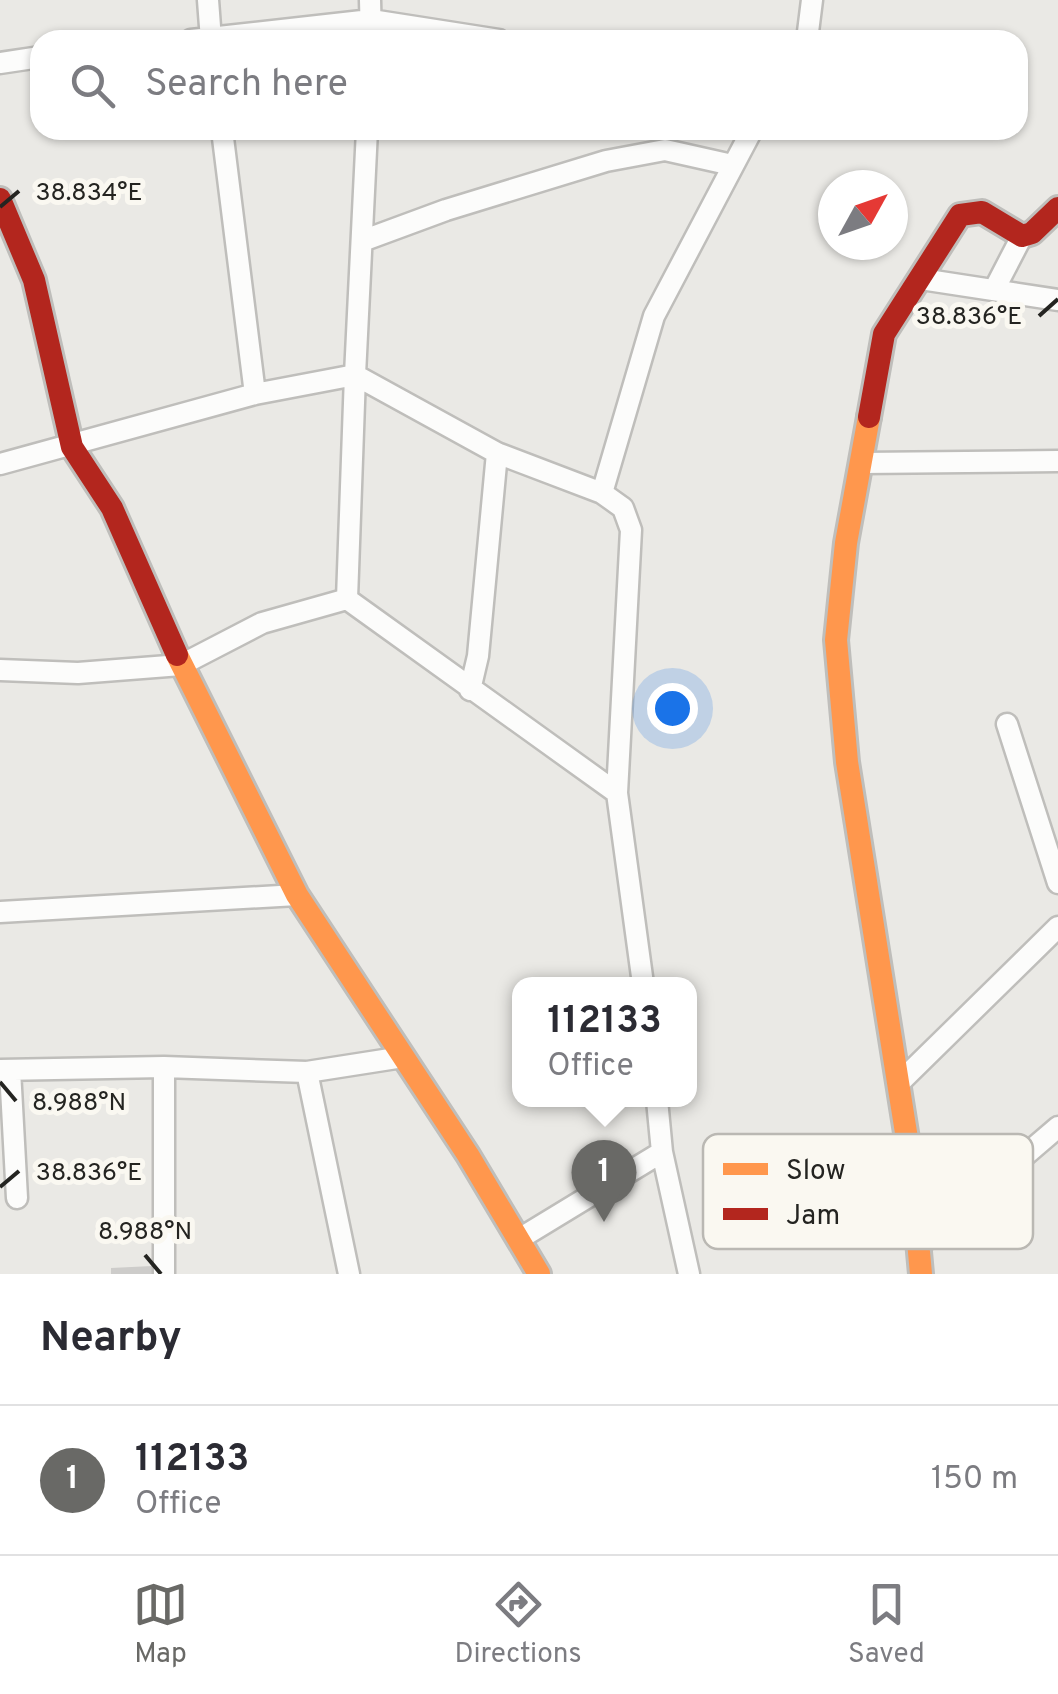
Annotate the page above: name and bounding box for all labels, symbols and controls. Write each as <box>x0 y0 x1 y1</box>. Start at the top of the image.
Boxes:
search box <box>30 30 1028 140</box>
icon: search <box>65 58 120 113</box>
text: Search here <box>145 61 348 110</box>
north arrow <box>818 170 908 260</box>
text: 38.834°E <box>36 178 142 210</box>
text: 38.836°E <box>916 302 1022 334</box>
your location <box>647 683 698 734</box>
popup <box>512 977 697 1107</box>
text: 112133 <box>547 998 662 1047</box>
text: Office <box>547 1047 634 1087</box>
text: 8.988°N <box>32 1088 126 1120</box>
legend <box>703 1134 1033 1249</box>
pin: 1 <box>572 1140 636 1222</box>
text: Slow <box>786 1154 845 1190</box>
text: 38.836°E <box>36 1158 142 1190</box>
text: Jam <box>786 1199 840 1235</box>
text: 8.988°N <box>98 1217 192 1249</box>
text: Nearby <box>40 1313 182 1366</box>
text: 112133 <box>135 1436 249 1485</box>
text: 1 <box>66 1460 79 1500</box>
text: 150 m <box>931 1460 1018 1500</box>
text: Office <box>135 1485 222 1525</box>
tab: Map <box>133 1577 188 1673</box>
tab: Directions <box>454 1577 582 1673</box>
tab: Saved <box>848 1577 925 1673</box>

